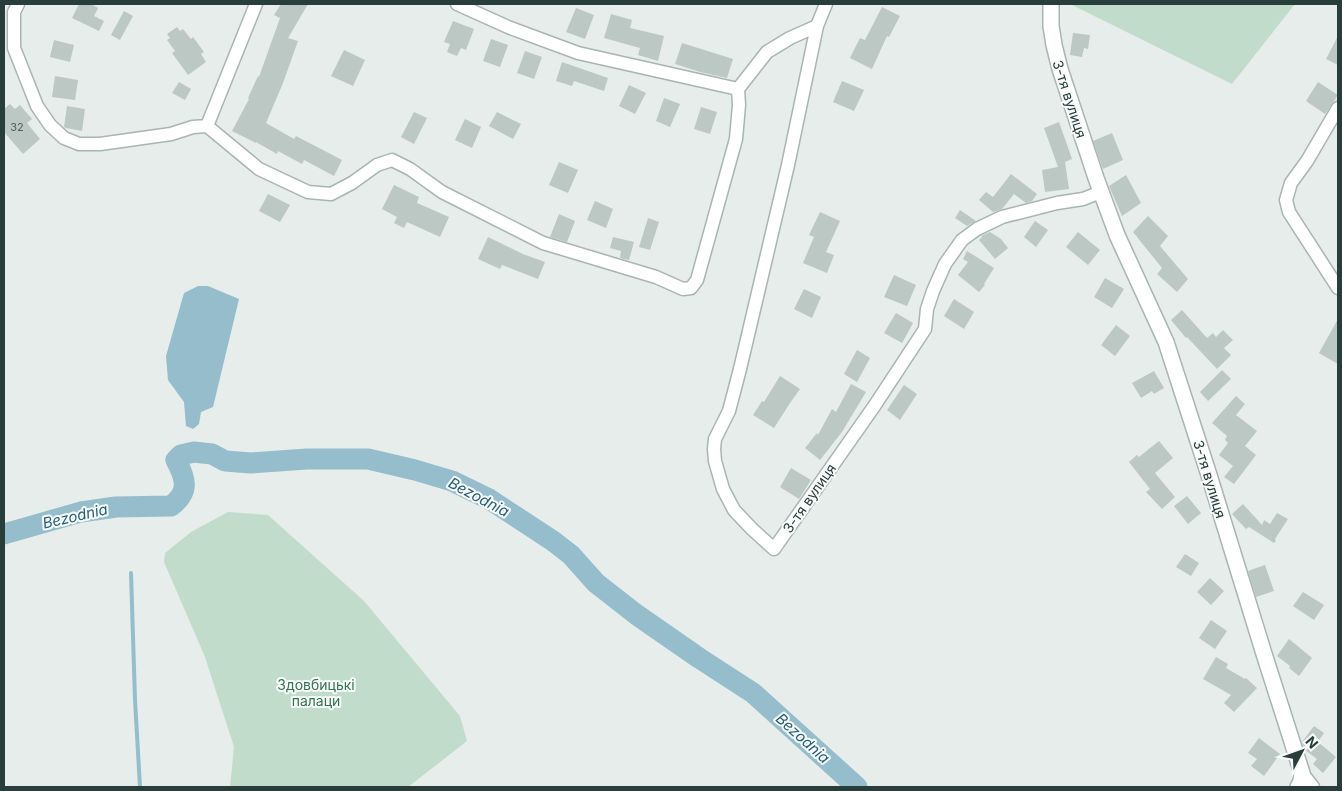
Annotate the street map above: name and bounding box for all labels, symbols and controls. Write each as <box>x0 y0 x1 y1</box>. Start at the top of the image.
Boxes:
street label: 3-тя вулиця <box>1049 58 1091 140</box>
house number: 32 <box>10 120 24 134</box>
street label: 3-тя вулиця <box>1190 438 1230 520</box>
street label: 3-тя вулиця <box>779 460 839 536</box>
water label: Bezodnia <box>445 473 513 521</box>
water label: Bezodnia <box>41 499 109 533</box>
park label: Здовбицькі палаци <box>277 676 355 709</box>
water label: Bezodnia <box>772 709 834 767</box>
north arrow <box>1277 726 1327 776</box>
text: N <box>1302 733 1322 752</box>

